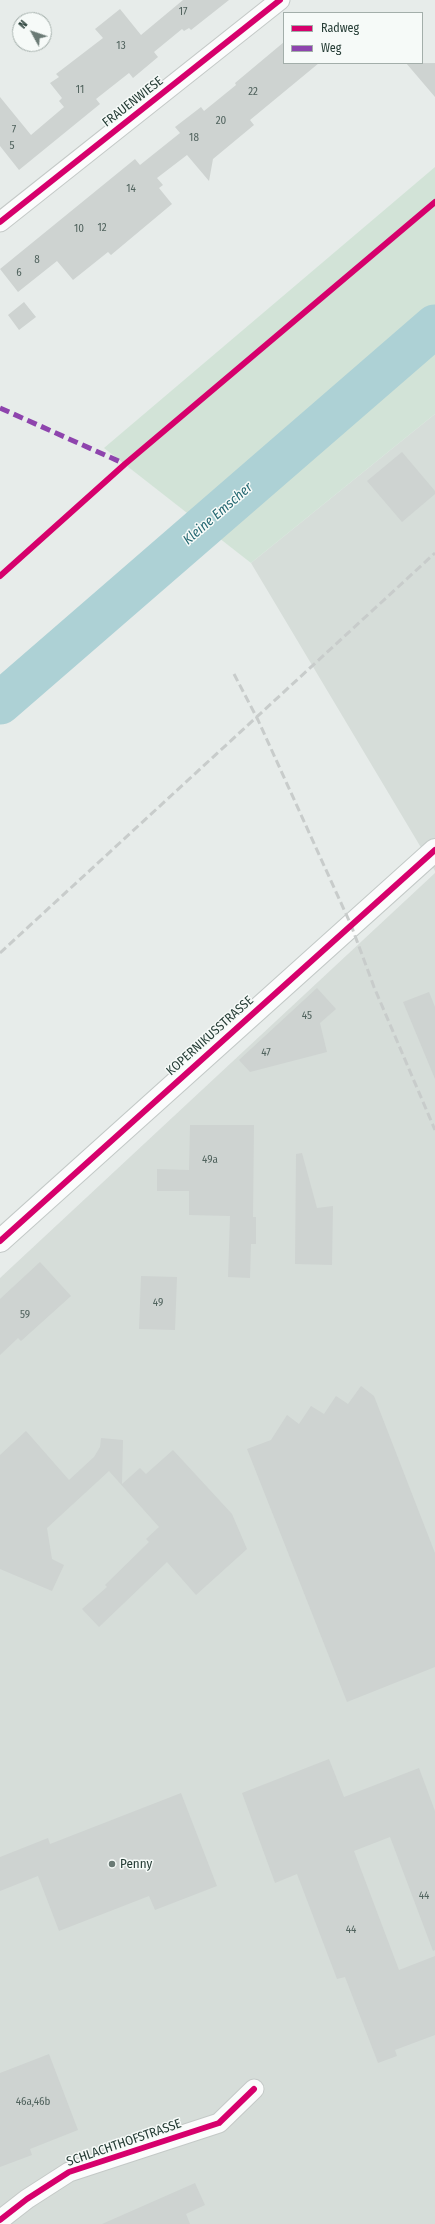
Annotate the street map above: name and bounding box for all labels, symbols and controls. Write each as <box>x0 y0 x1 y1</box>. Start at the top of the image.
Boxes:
house number: 17 <box>179 5 187 19</box>
north arrow <box>12 12 52 52</box>
legend <box>283 12 423 64</box>
text: N <box>16 18 30 31</box>
text: Radweg <box>321 21 359 35</box>
house number: 13 <box>116 39 126 53</box>
text: Weg <box>321 41 341 55</box>
street label: FRAUENWIESE <box>100 73 166 131</box>
house number: 11 <box>76 83 84 97</box>
house number: 22 <box>248 85 258 99</box>
house number: 20 <box>216 114 226 128</box>
house number: 7 <box>12 123 16 137</box>
house number: 18 <box>189 131 199 145</box>
house number: 5 <box>9 139 15 153</box>
house number: 14 <box>126 182 136 196</box>
house number: 12 <box>97 221 107 235</box>
house number: 10 <box>74 222 84 236</box>
house number: 8 <box>34 253 40 267</box>
house number: 6 <box>16 266 22 280</box>
water label: Kleine Emscher <box>180 479 256 549</box>
street label: KOPERNIKUSSTRASSE <box>163 993 257 1079</box>
house number: 45 <box>302 1009 312 1023</box>
house number: 47 <box>261 1046 271 1060</box>
house number: 49a <box>202 1153 218 1167</box>
house number: 49 <box>153 1296 163 1310</box>
house number: 59 <box>20 1308 30 1322</box>
place label: Penny <box>120 1856 152 1872</box>
marker: Penny <box>107 1859 117 1869</box>
house number: 44 <box>419 1889 429 1903</box>
house number: 44 <box>346 1923 356 1937</box>
house number: 46a,46b <box>16 2095 50 2109</box>
street label: SCHLACHTHOFSTRASSE <box>65 2116 183 2170</box>

